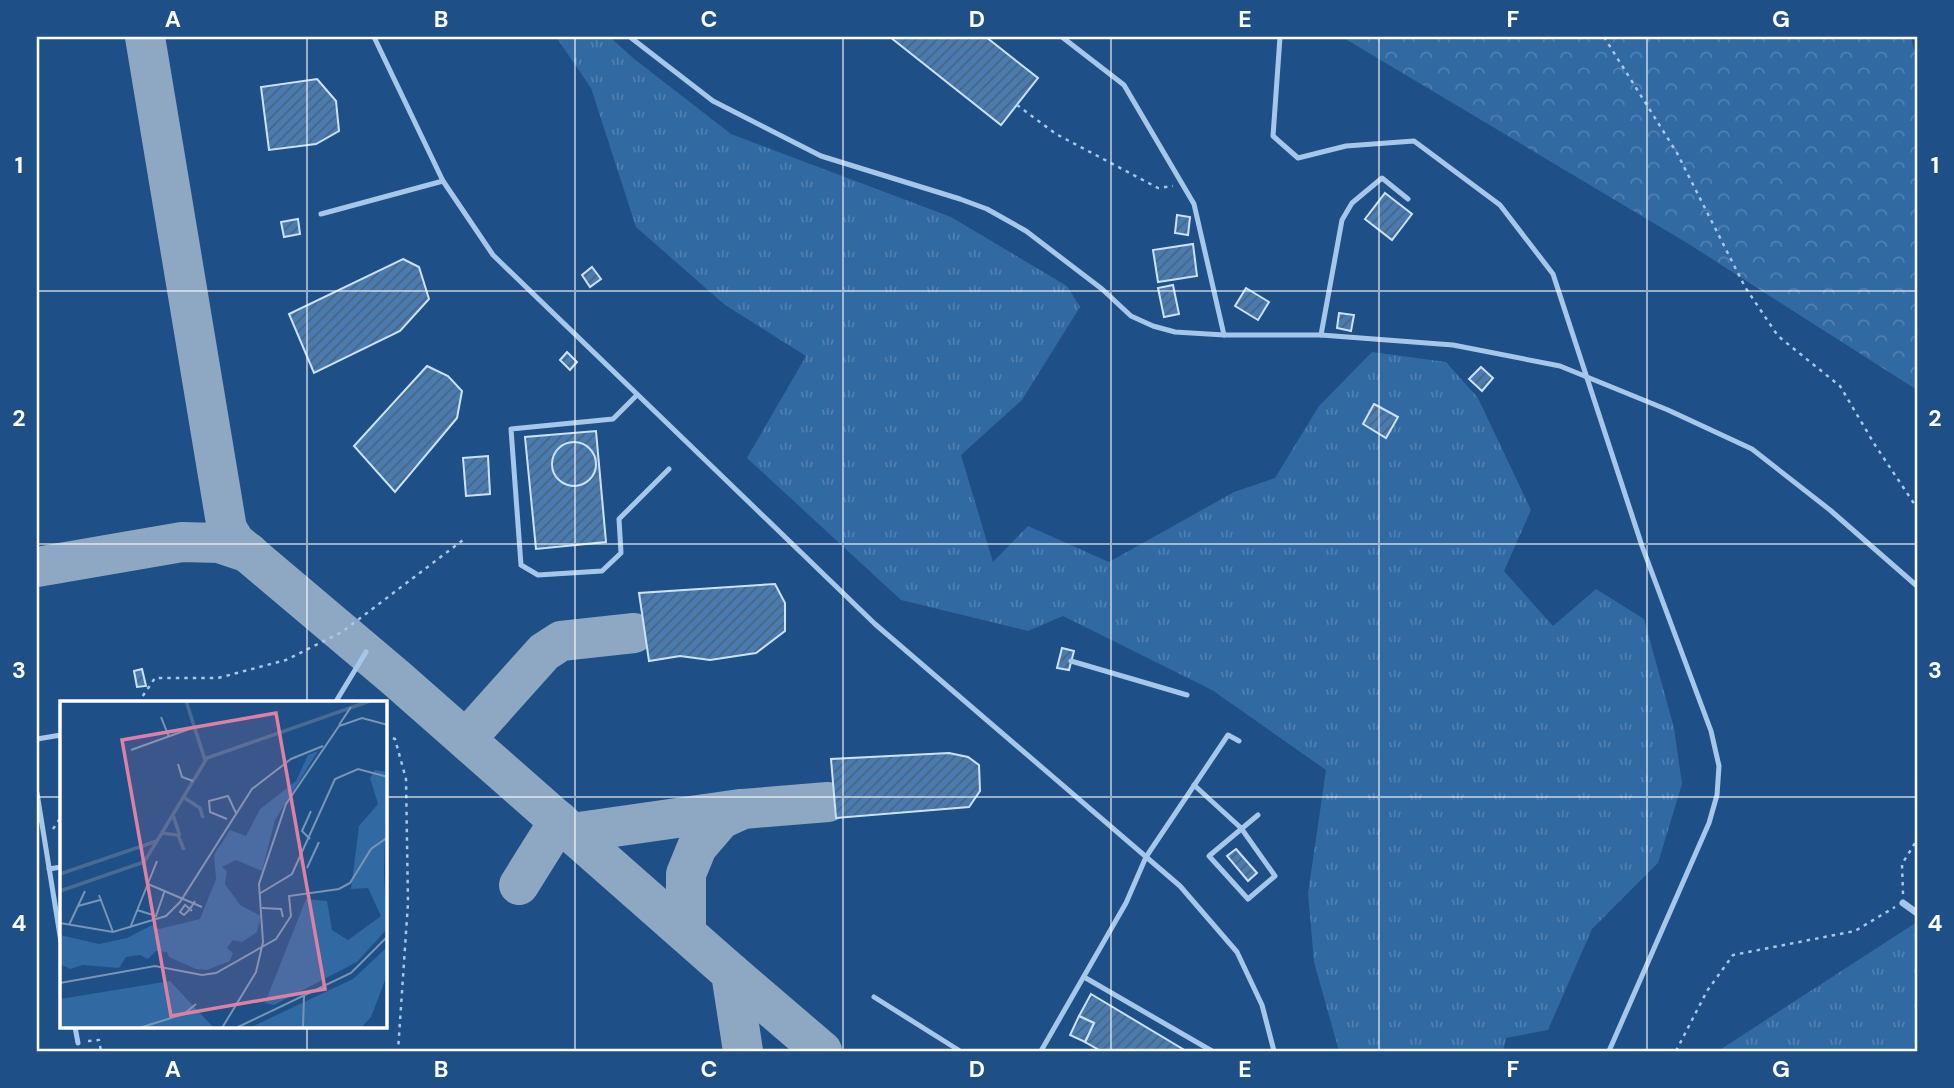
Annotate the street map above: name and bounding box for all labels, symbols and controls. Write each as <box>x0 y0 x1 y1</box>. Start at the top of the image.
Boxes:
text: A <box>165 4 181 34</box>
text: B <box>434 4 448 34</box>
text: C <box>701 4 717 34</box>
text: D <box>969 4 985 34</box>
text: E <box>1238 4 1252 34</box>
text: F <box>1507 4 1520 34</box>
text: G <box>1772 4 1790 34</box>
text: 1 <box>15 150 23 180</box>
text: 1 <box>1931 150 1939 180</box>
text: 2 <box>12 403 26 433</box>
text: 2 <box>1928 403 1942 433</box>
text: 3 <box>12 655 26 685</box>
text: 3 <box>1928 655 1942 685</box>
inset map <box>60 701 387 1028</box>
text: 4 <box>12 908 27 938</box>
text: 4 <box>1928 908 1943 938</box>
text: A <box>165 1054 181 1084</box>
text: B <box>434 1054 448 1084</box>
text: C <box>701 1054 717 1084</box>
text: D <box>969 1054 985 1084</box>
text: E <box>1238 1054 1252 1084</box>
text: F <box>1507 1054 1520 1084</box>
text: G <box>1772 1054 1790 1084</box>

